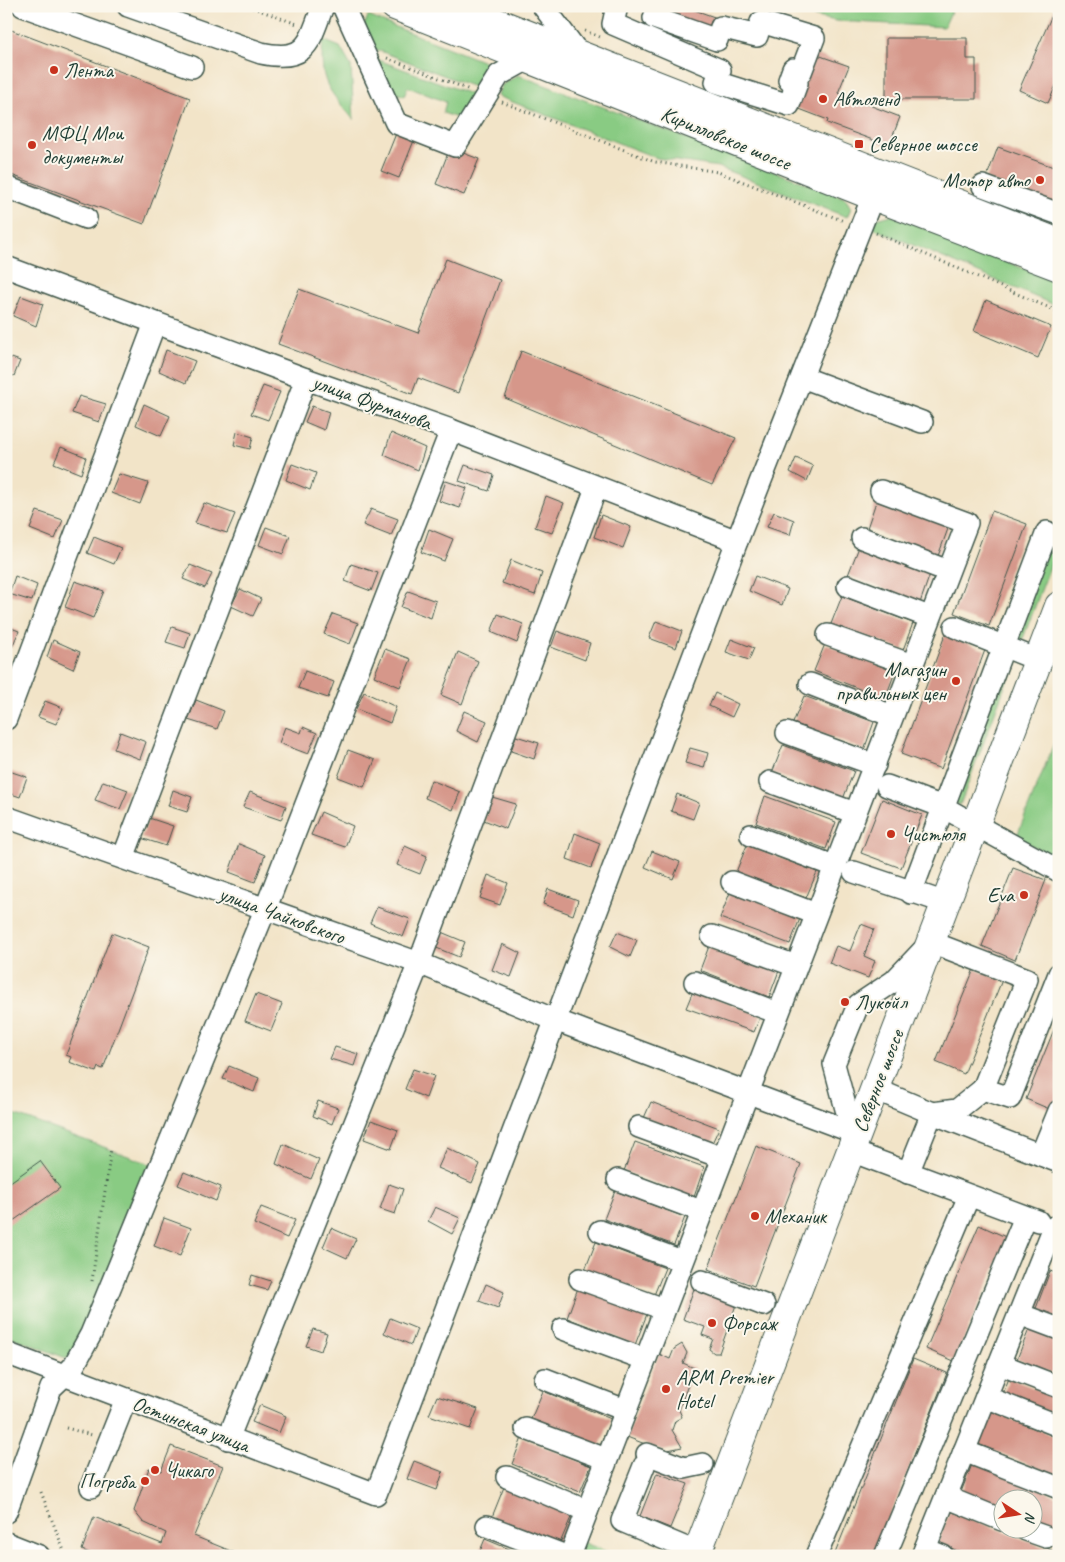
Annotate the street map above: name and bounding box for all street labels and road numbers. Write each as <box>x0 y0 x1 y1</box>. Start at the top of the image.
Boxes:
street label: Кирилловское шоссе <box>657 100 797 177</box>
street label: улица Фурманова <box>307 368 437 436</box>
street label: улица Чайковского <box>214 880 350 950</box>
street label: Северное шоссе <box>847 1025 910 1136</box>
street label: Остинская улица <box>129 1390 255 1459</box>

